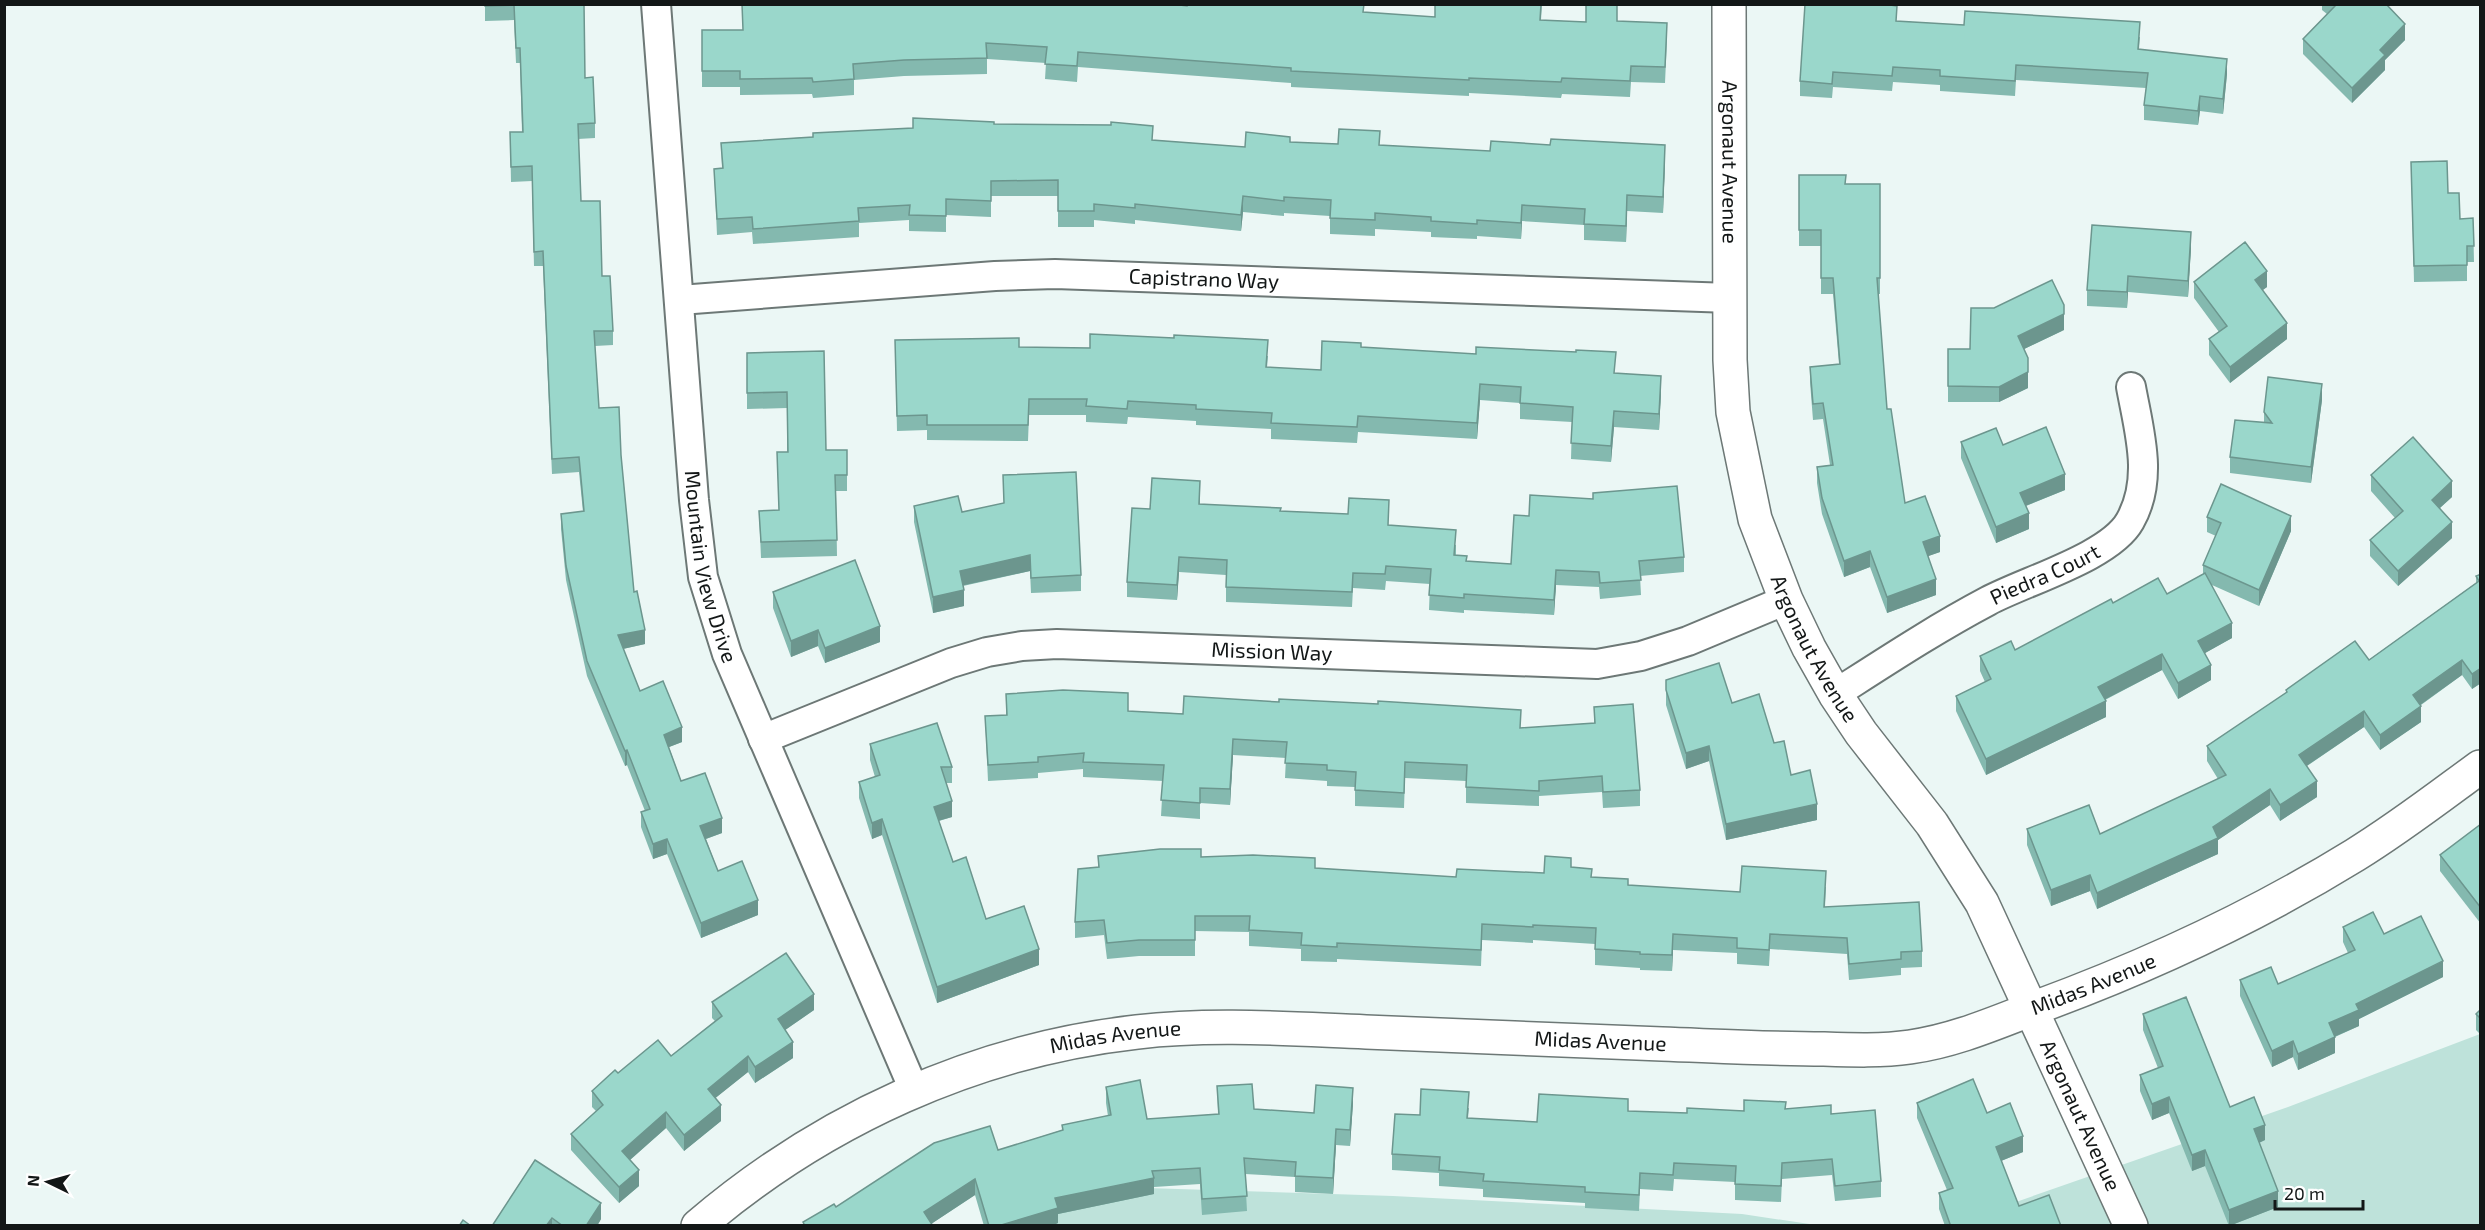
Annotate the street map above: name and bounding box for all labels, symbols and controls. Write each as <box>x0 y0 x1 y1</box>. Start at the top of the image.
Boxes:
street label: Argonaut Avenue <box>1718 80 1744 244</box>
street label: Capistrano Way <box>1128 263 1280 293</box>
street label: Mountain View Drive <box>681 469 743 666</box>
street label: Piedra Court <box>1985 538 2104 609</box>
street label: Argonaut Avenue <box>1767 571 1864 726</box>
street label: Mission Way <box>1211 636 1333 665</box>
street label: Midas Avenue <box>2027 947 2159 1019</box>
street label: Midas Avenue <box>1047 1014 1182 1058</box>
street label: Midas Avenue <box>1534 1025 1667 1055</box>
street label: Argonaut Avenue <box>2036 1036 2127 1194</box>
north arrow <box>18 1152 78 1212</box>
scale bar <box>2275 1173 2364 1211</box>
text: N <box>23 1174 43 1187</box>
text: 20 m <box>2284 1182 2325 1204</box>

